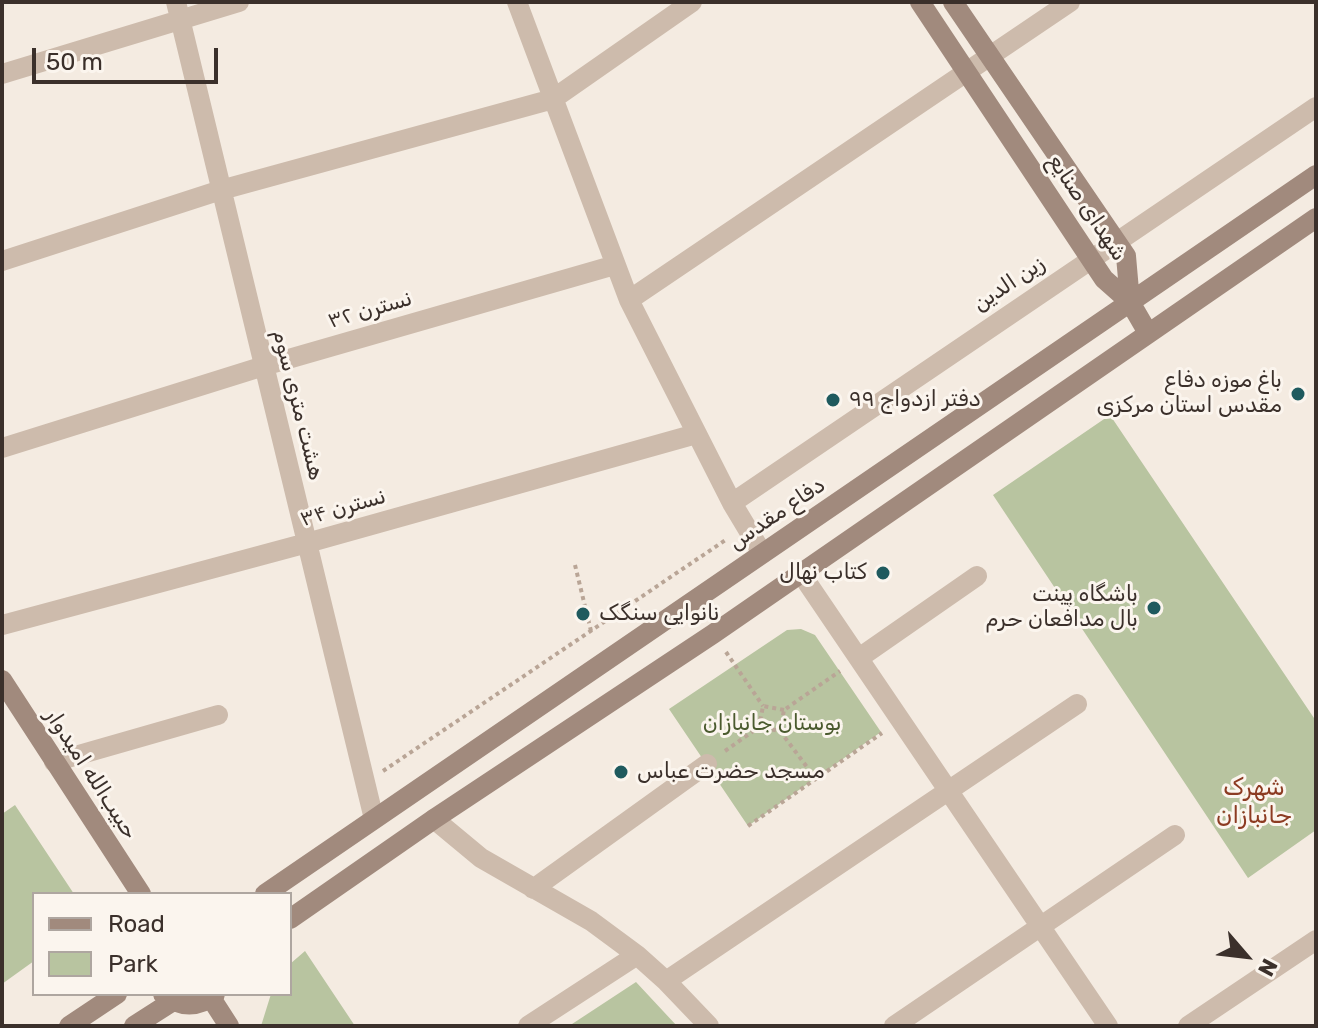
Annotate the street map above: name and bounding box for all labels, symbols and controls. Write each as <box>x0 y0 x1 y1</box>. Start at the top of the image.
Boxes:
scale bar <box>36 32 222 82</box>
text: 50 m <box>46 48 103 76</box>
street label: شهدای صنایع <box>1042 150 1132 266</box>
street label: زین الدین <box>968 250 1050 318</box>
street label: نسترن ۳۲ <box>325 285 415 335</box>
street label: هشت متری سوم <box>267 327 329 483</box>
place label: باغ موزه دفاع مقدس استان مرکزی <box>1096 368 1282 420</box>
marker: باغ موزه دفاع مقدس استان مرکزی <box>1289 385 1307 403</box>
place label: دفتر ازدواج ۹۹ <box>849 387 981 413</box>
marker: دفتر ازدواج ۹۹ <box>824 391 842 409</box>
street label: دفاع مقدس <box>724 472 830 556</box>
street label: نسترن ۳۴ <box>297 483 389 533</box>
place label: کتاب نهال <box>779 560 867 586</box>
marker: کتاب نهال <box>874 564 892 582</box>
place label: باشگاه پینت بال مدافعان حرم <box>985 582 1138 634</box>
marker: باشگاه پینت بال مدافعان حرم <box>1145 599 1163 617</box>
place label: نانوایی سنگک <box>599 601 719 627</box>
marker: نانوایی سنگک <box>574 605 592 623</box>
street label: حبیب‌الله امیدوار <box>39 704 143 844</box>
park label: بوستان جانبازان <box>703 711 841 737</box>
place label: مسجد حضرت عباس <box>637 759 825 785</box>
marker: مسجد حضرت عباس <box>612 763 630 781</box>
district label: شهرک جانبازان <box>1216 774 1292 830</box>
legend <box>32 892 292 996</box>
text: Road <box>108 910 165 938</box>
north arrow <box>1206 916 1286 996</box>
text: Park <box>108 950 158 978</box>
text: N <box>1252 954 1283 981</box>

